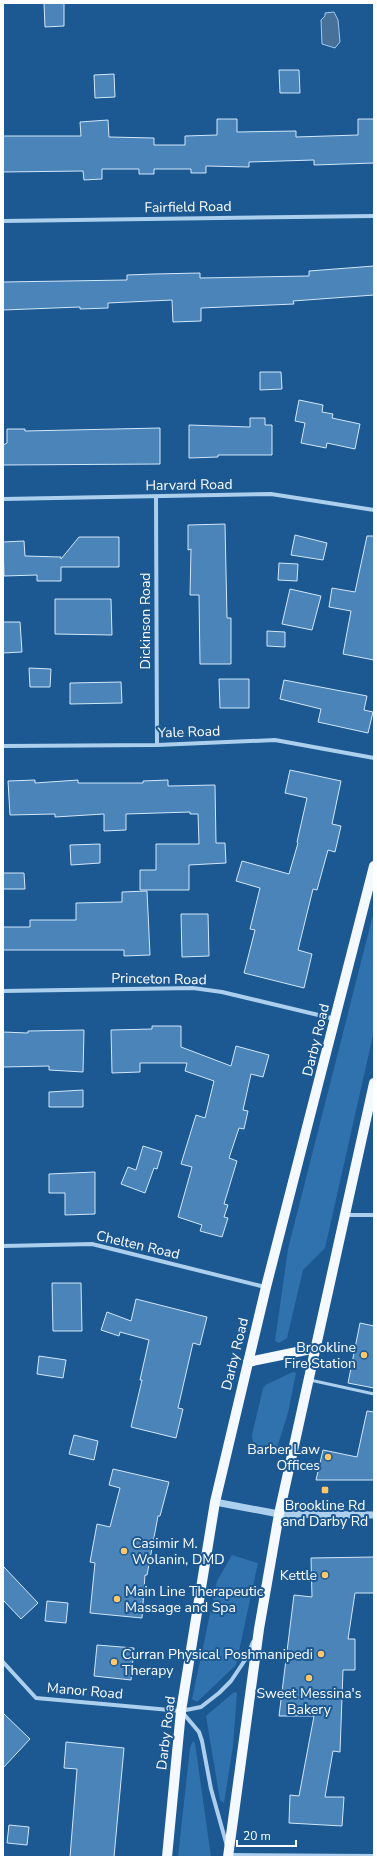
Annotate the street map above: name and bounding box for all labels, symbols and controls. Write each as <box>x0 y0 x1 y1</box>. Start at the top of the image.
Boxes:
street label: Fairfield Road <box>144 197 232 217</box>
street label: Harvard Road <box>145 475 233 495</box>
street label: Dickinson Road <box>136 573 155 669</box>
street label: Yale Road <box>156 721 221 743</box>
street label: Princeton Road <box>111 969 207 989</box>
street label: Darby Road <box>298 1002 334 1078</box>
street label: Chelten Road <box>94 1226 182 1264</box>
street label: Darby Road <box>217 1316 253 1392</box>
place label: Brookline Fire Station <box>284 1338 356 1373</box>
marker: Brookline Fire Station <box>359 1350 369 1360</box>
place label: Barber Law Offices <box>247 1440 320 1475</box>
marker: Barber Law Offices <box>323 1452 333 1462</box>
marker: Brookline Rd and Darby Rd <box>320 1485 330 1495</box>
place label: Brookline Rd and Darby Rd <box>282 1496 368 1531</box>
place label: Casimir M. Wolanin, DMD <box>132 1534 225 1569</box>
marker: Casimir M. Wolanin, DMD <box>119 1546 129 1556</box>
place label: Kettle <box>280 1566 317 1585</box>
marker: Kettle <box>320 1570 330 1580</box>
place label: Main Line Therapeutic Massage and Spa <box>125 1582 264 1617</box>
marker: Main Line Therapeutic Massage and Spa <box>112 1594 122 1604</box>
place label: Curran Physical Therapy <box>122 1645 221 1680</box>
place label: Poshmanipedi <box>224 1645 313 1664</box>
marker: Poshmanipedi <box>316 1649 326 1659</box>
marker: Curran Physical Therapy <box>109 1657 119 1667</box>
marker: Sweet Messina's Bakery <box>304 1673 314 1683</box>
street label: Manor Road <box>46 1678 124 1704</box>
place label: Sweet Messina's Bakery <box>257 1684 362 1719</box>
street label: Darby Road <box>152 1695 180 1771</box>
scale bar <box>237 1822 296 1848</box>
text: 20 m <box>243 1828 271 1844</box>

